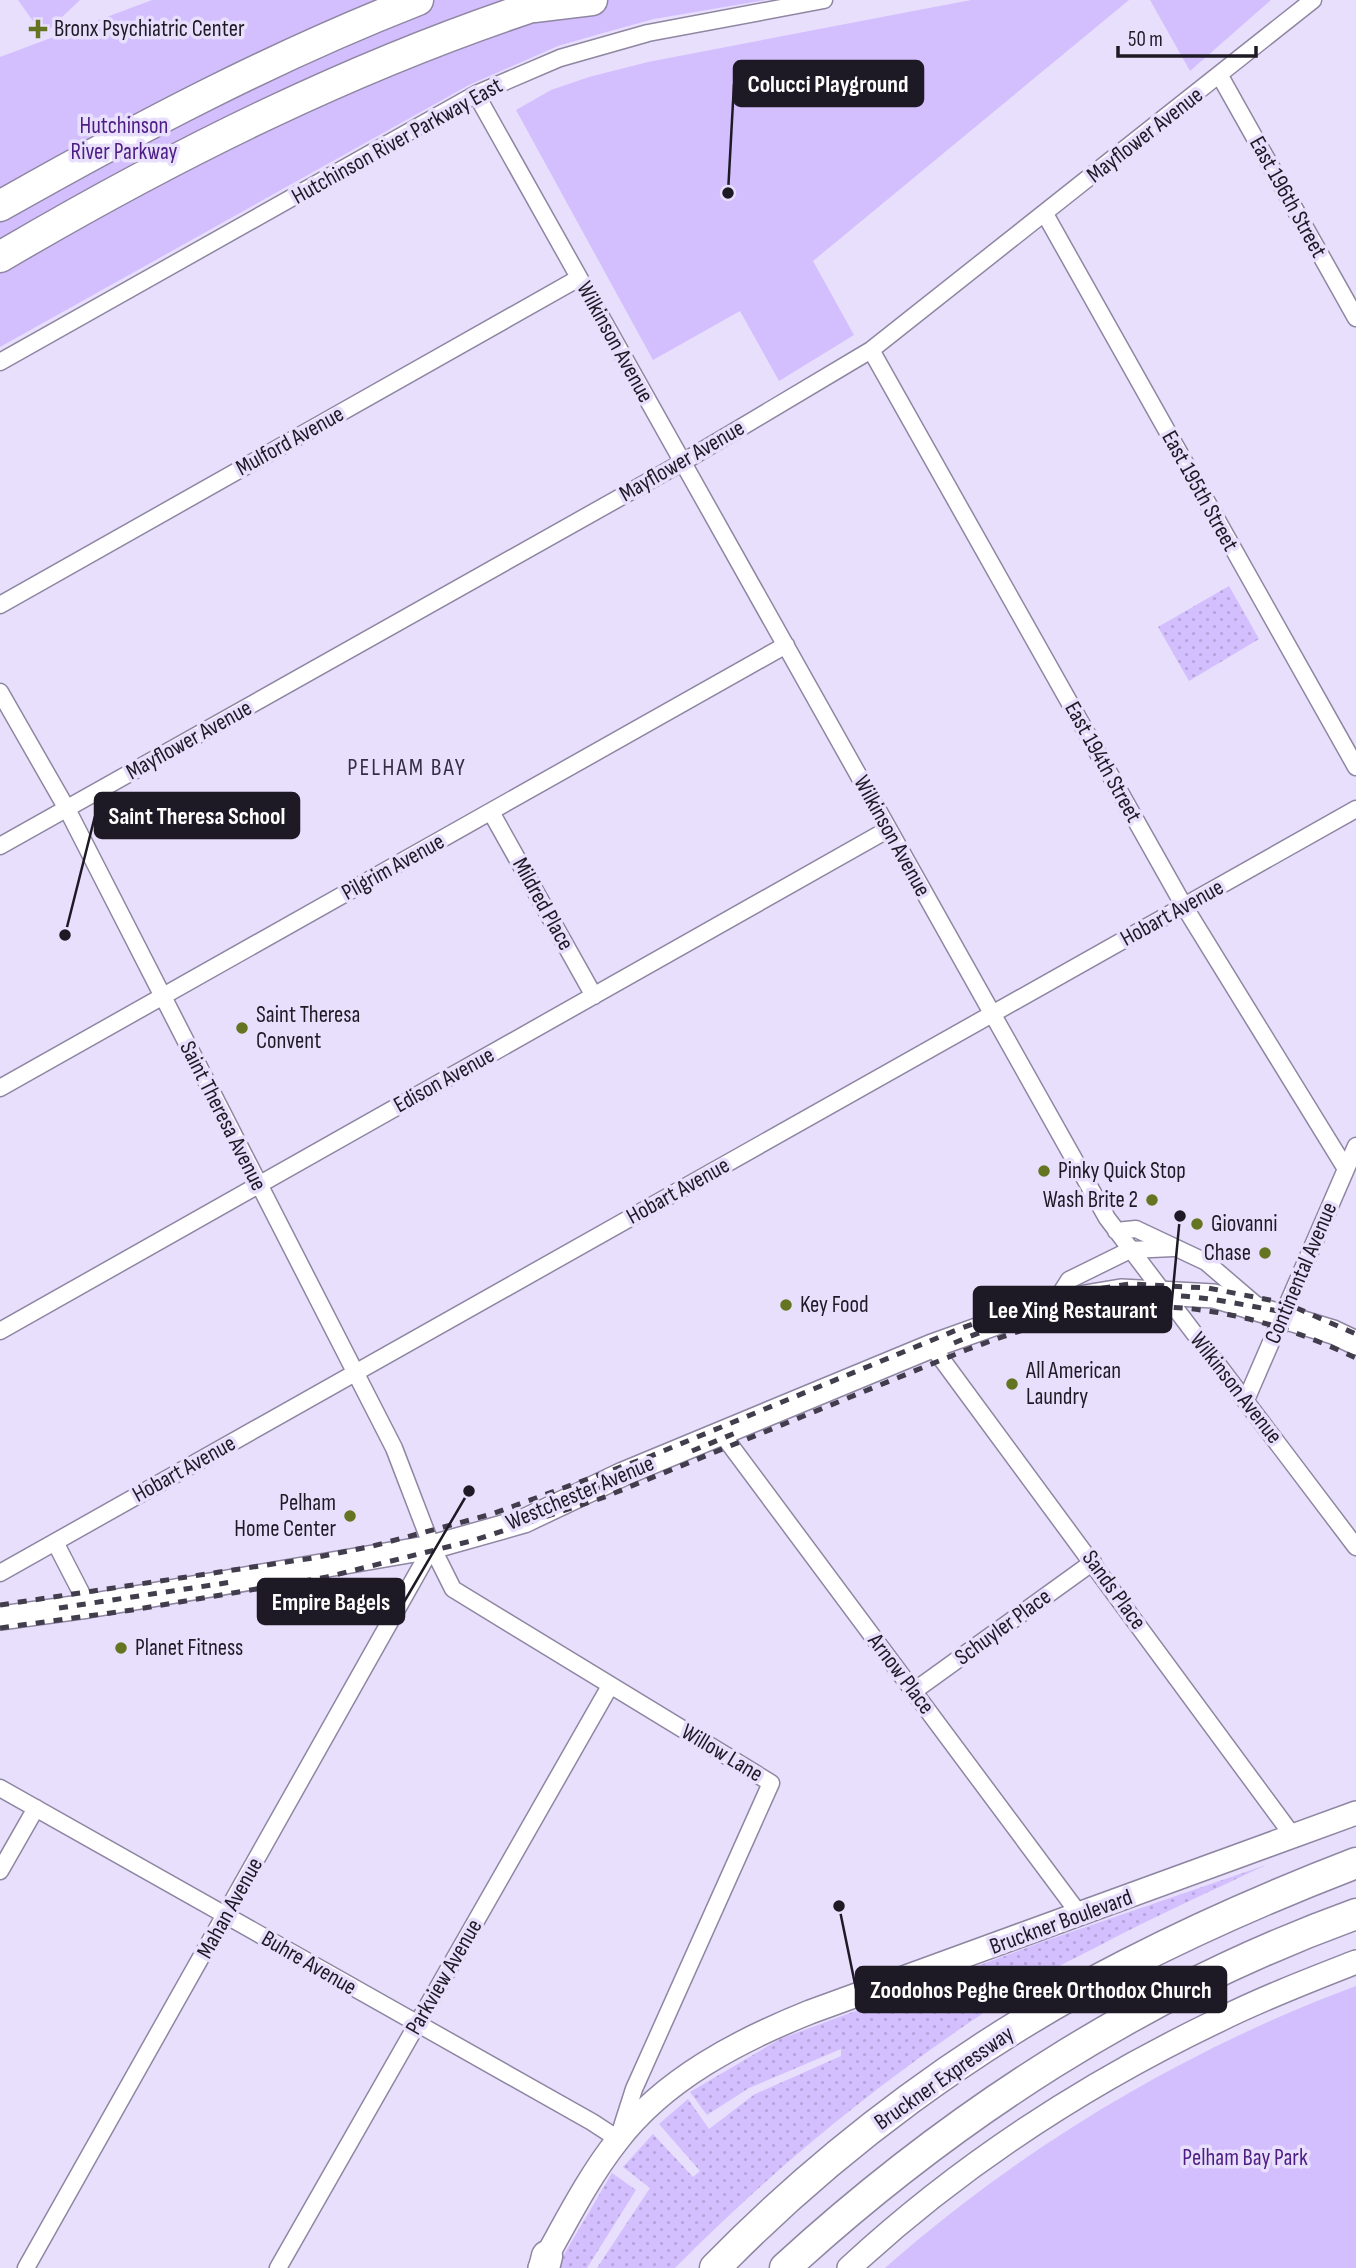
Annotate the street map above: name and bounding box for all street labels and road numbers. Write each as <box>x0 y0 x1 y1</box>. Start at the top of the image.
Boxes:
street label: Hutchinson River Parkway East <box>287 71 507 211</box>
street label: Mayflower Avenue <box>1081 81 1209 189</box>
street label: East 196th Street <box>1243 131 1333 263</box>
street label: Wilkinson Avenue <box>570 277 660 407</box>
street label: Mulford Avenue <box>231 400 349 482</box>
street label: Mayflower Avenue <box>615 414 749 508</box>
street label: East 195th Street <box>1155 426 1245 556</box>
street label: Mayflower Avenue <box>121 694 257 786</box>
street label: East 194th Street <box>1058 697 1148 827</box>
street label: Wilkinson Avenue <box>847 771 937 901</box>
street label: Pilgrim Avenue <box>337 827 449 907</box>
street label: Mildred Place <box>506 853 580 955</box>
street label: Hobart Avenue <box>1116 873 1228 953</box>
street label: Saint Theresa Avenue <box>173 1036 273 1196</box>
street label: Edison Avenue <box>389 1041 499 1119</box>
street label: Hobart Avenue <box>622 1151 734 1231</box>
street label: Continental Avenue <box>1259 1198 1343 1348</box>
street label: Wilkinson Avenue <box>1184 1327 1288 1449</box>
street label: Hobart Avenue <box>128 1429 240 1509</box>
street label: Westchester Avenue <box>502 1449 658 1537</box>
street label: Sands Place <box>1076 1545 1152 1635</box>
street label: Schuyler Place <box>949 1583 1057 1671</box>
street label: Arnow Place <box>861 1627 940 1720</box>
street label: Willow Lane <box>676 1718 768 1788</box>
street label: Mahan Avenue <box>191 1853 269 1963</box>
street label: Bruckner Boulevard <box>986 1883 1136 1961</box>
street label: Parkview Avenue <box>400 1914 488 2040</box>
street label: Buhre Avenue <box>256 1925 362 2001</box>
street label: Bruckner Expressway <box>869 2020 1019 2136</box>

